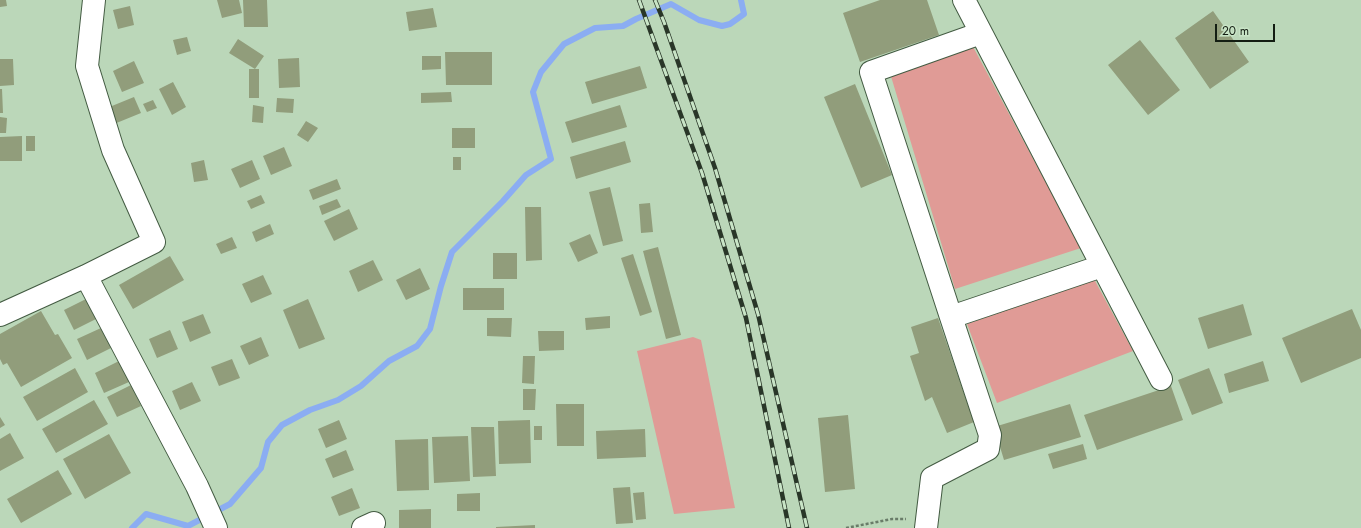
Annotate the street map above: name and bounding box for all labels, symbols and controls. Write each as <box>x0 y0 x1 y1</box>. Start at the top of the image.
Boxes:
scale bar <box>1217 16 1277 42</box>
text: 20 m <box>1222 22 1249 40</box>

